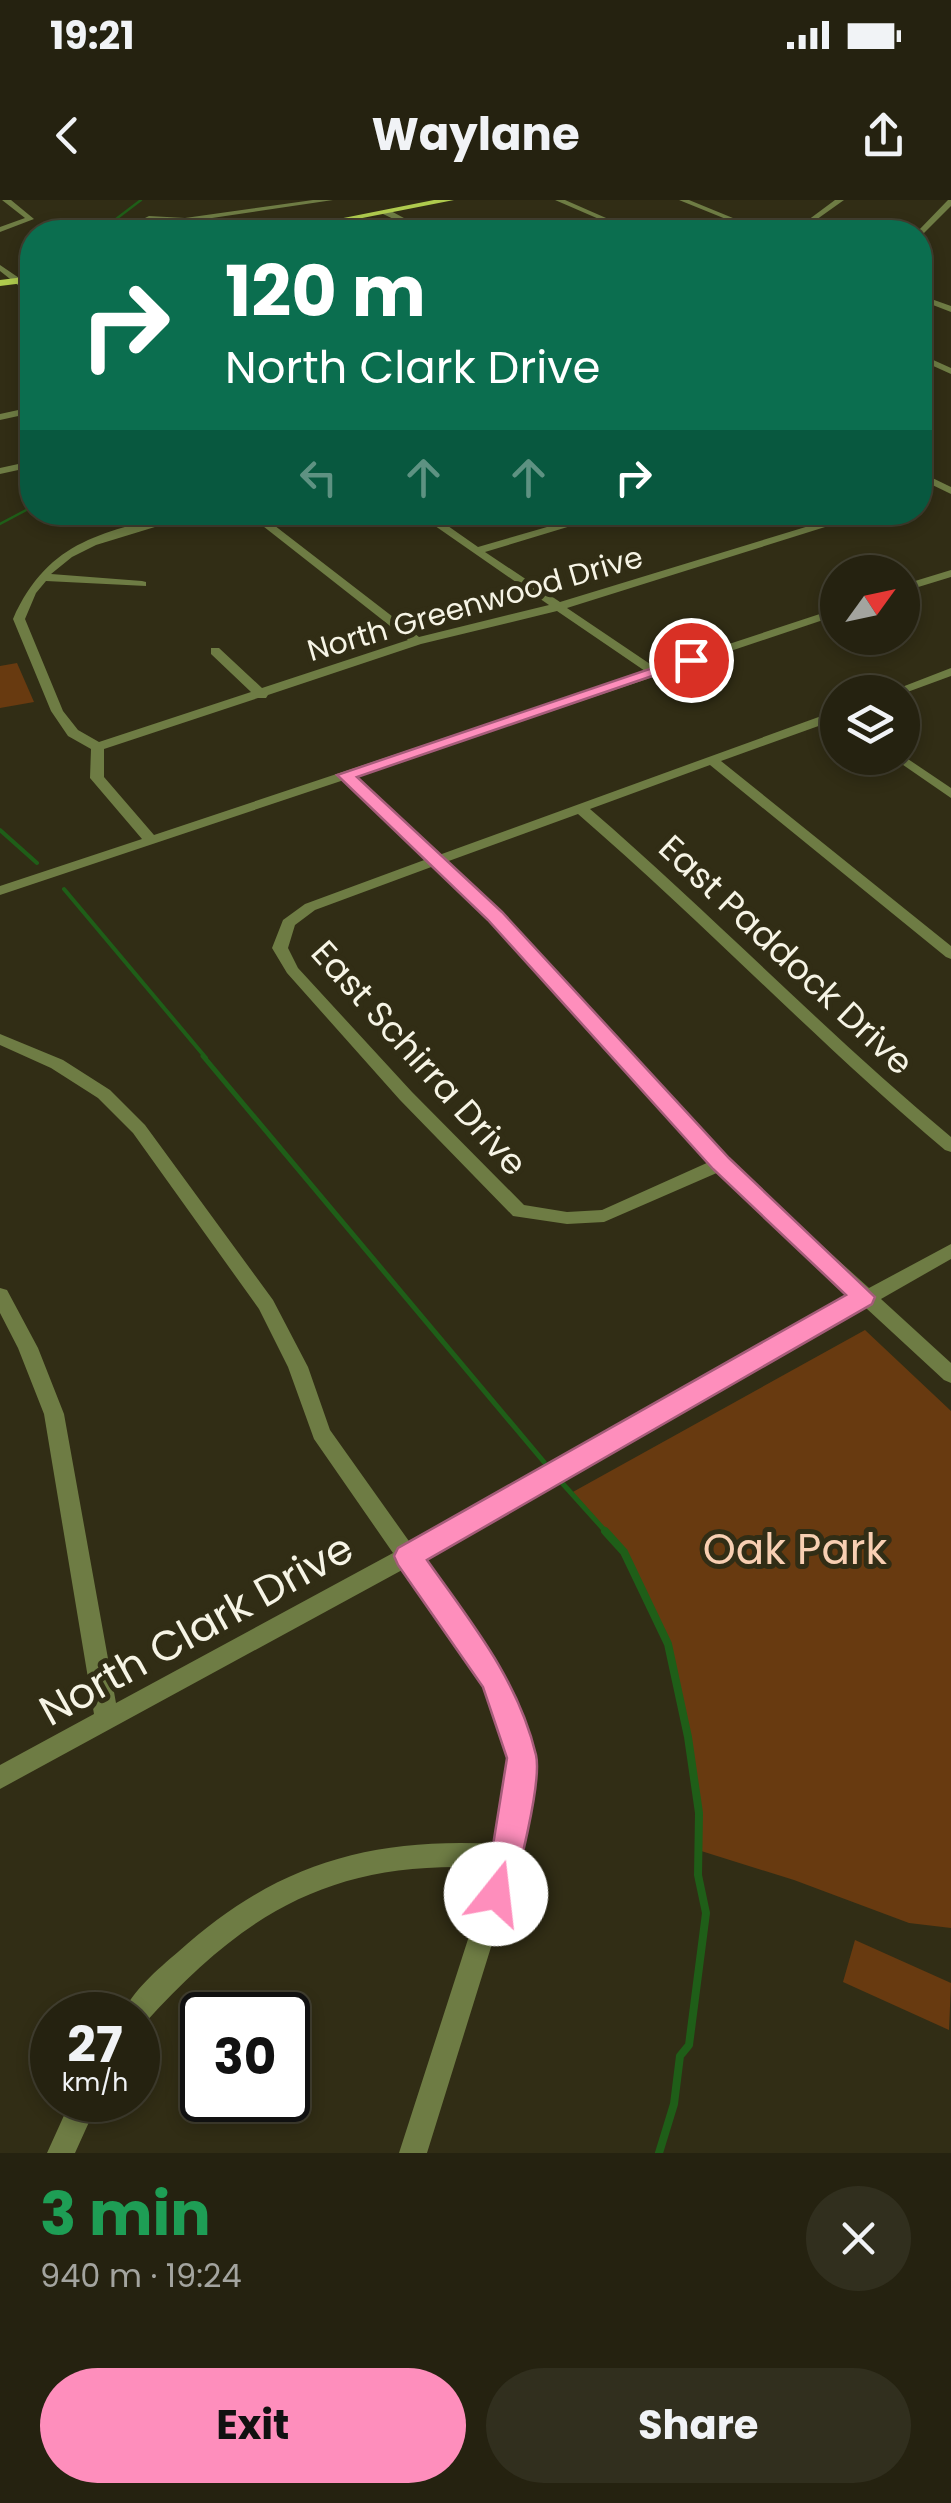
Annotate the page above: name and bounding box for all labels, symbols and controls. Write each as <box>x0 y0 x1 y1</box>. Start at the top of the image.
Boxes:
text: 19:21 <box>50 9 134 62</box>
text: Waylane <box>371 103 580 166</box>
icon: back <box>40 108 95 163</box>
icon: share <box>856 108 911 163</box>
text: 120 m <box>225 242 426 341</box>
icon: right <box>60 260 190 390</box>
text: North Clark Drive <box>225 336 600 399</box>
icon: left <box>291 450 346 505</box>
icon: ahead <box>396 450 451 505</box>
icon: ahead <box>501 450 556 505</box>
icon: right <box>606 450 661 505</box>
street label: North Greenwood Drive <box>302 535 648 672</box>
north arrow <box>820 555 920 655</box>
map controls <box>820 555 920 775</box>
pin <box>649 618 734 703</box>
icon: arrive <box>664 633 719 688</box>
button: layers <box>820 675 920 775</box>
street label: East Paddock Drive <box>648 824 924 1086</box>
street label: East Schirra Drive <box>300 929 538 1186</box>
street label: North Clark Drive <box>29 1519 364 1740</box>
park label: Oak Park <box>703 1520 887 1579</box>
position arrow <box>444 1842 548 1946</box>
speed limit sign: 30 <box>180 1992 310 2122</box>
text: 27 <box>67 2009 123 2080</box>
text: km/h <box>62 2065 128 2100</box>
text: 3 min <box>40 2172 211 2256</box>
button: close <box>806 2186 911 2291</box>
text: 940 m · 19:24 <box>40 2253 242 2298</box>
button: Exit <box>40 2368 466 2483</box>
button: Share <box>486 2368 911 2483</box>

